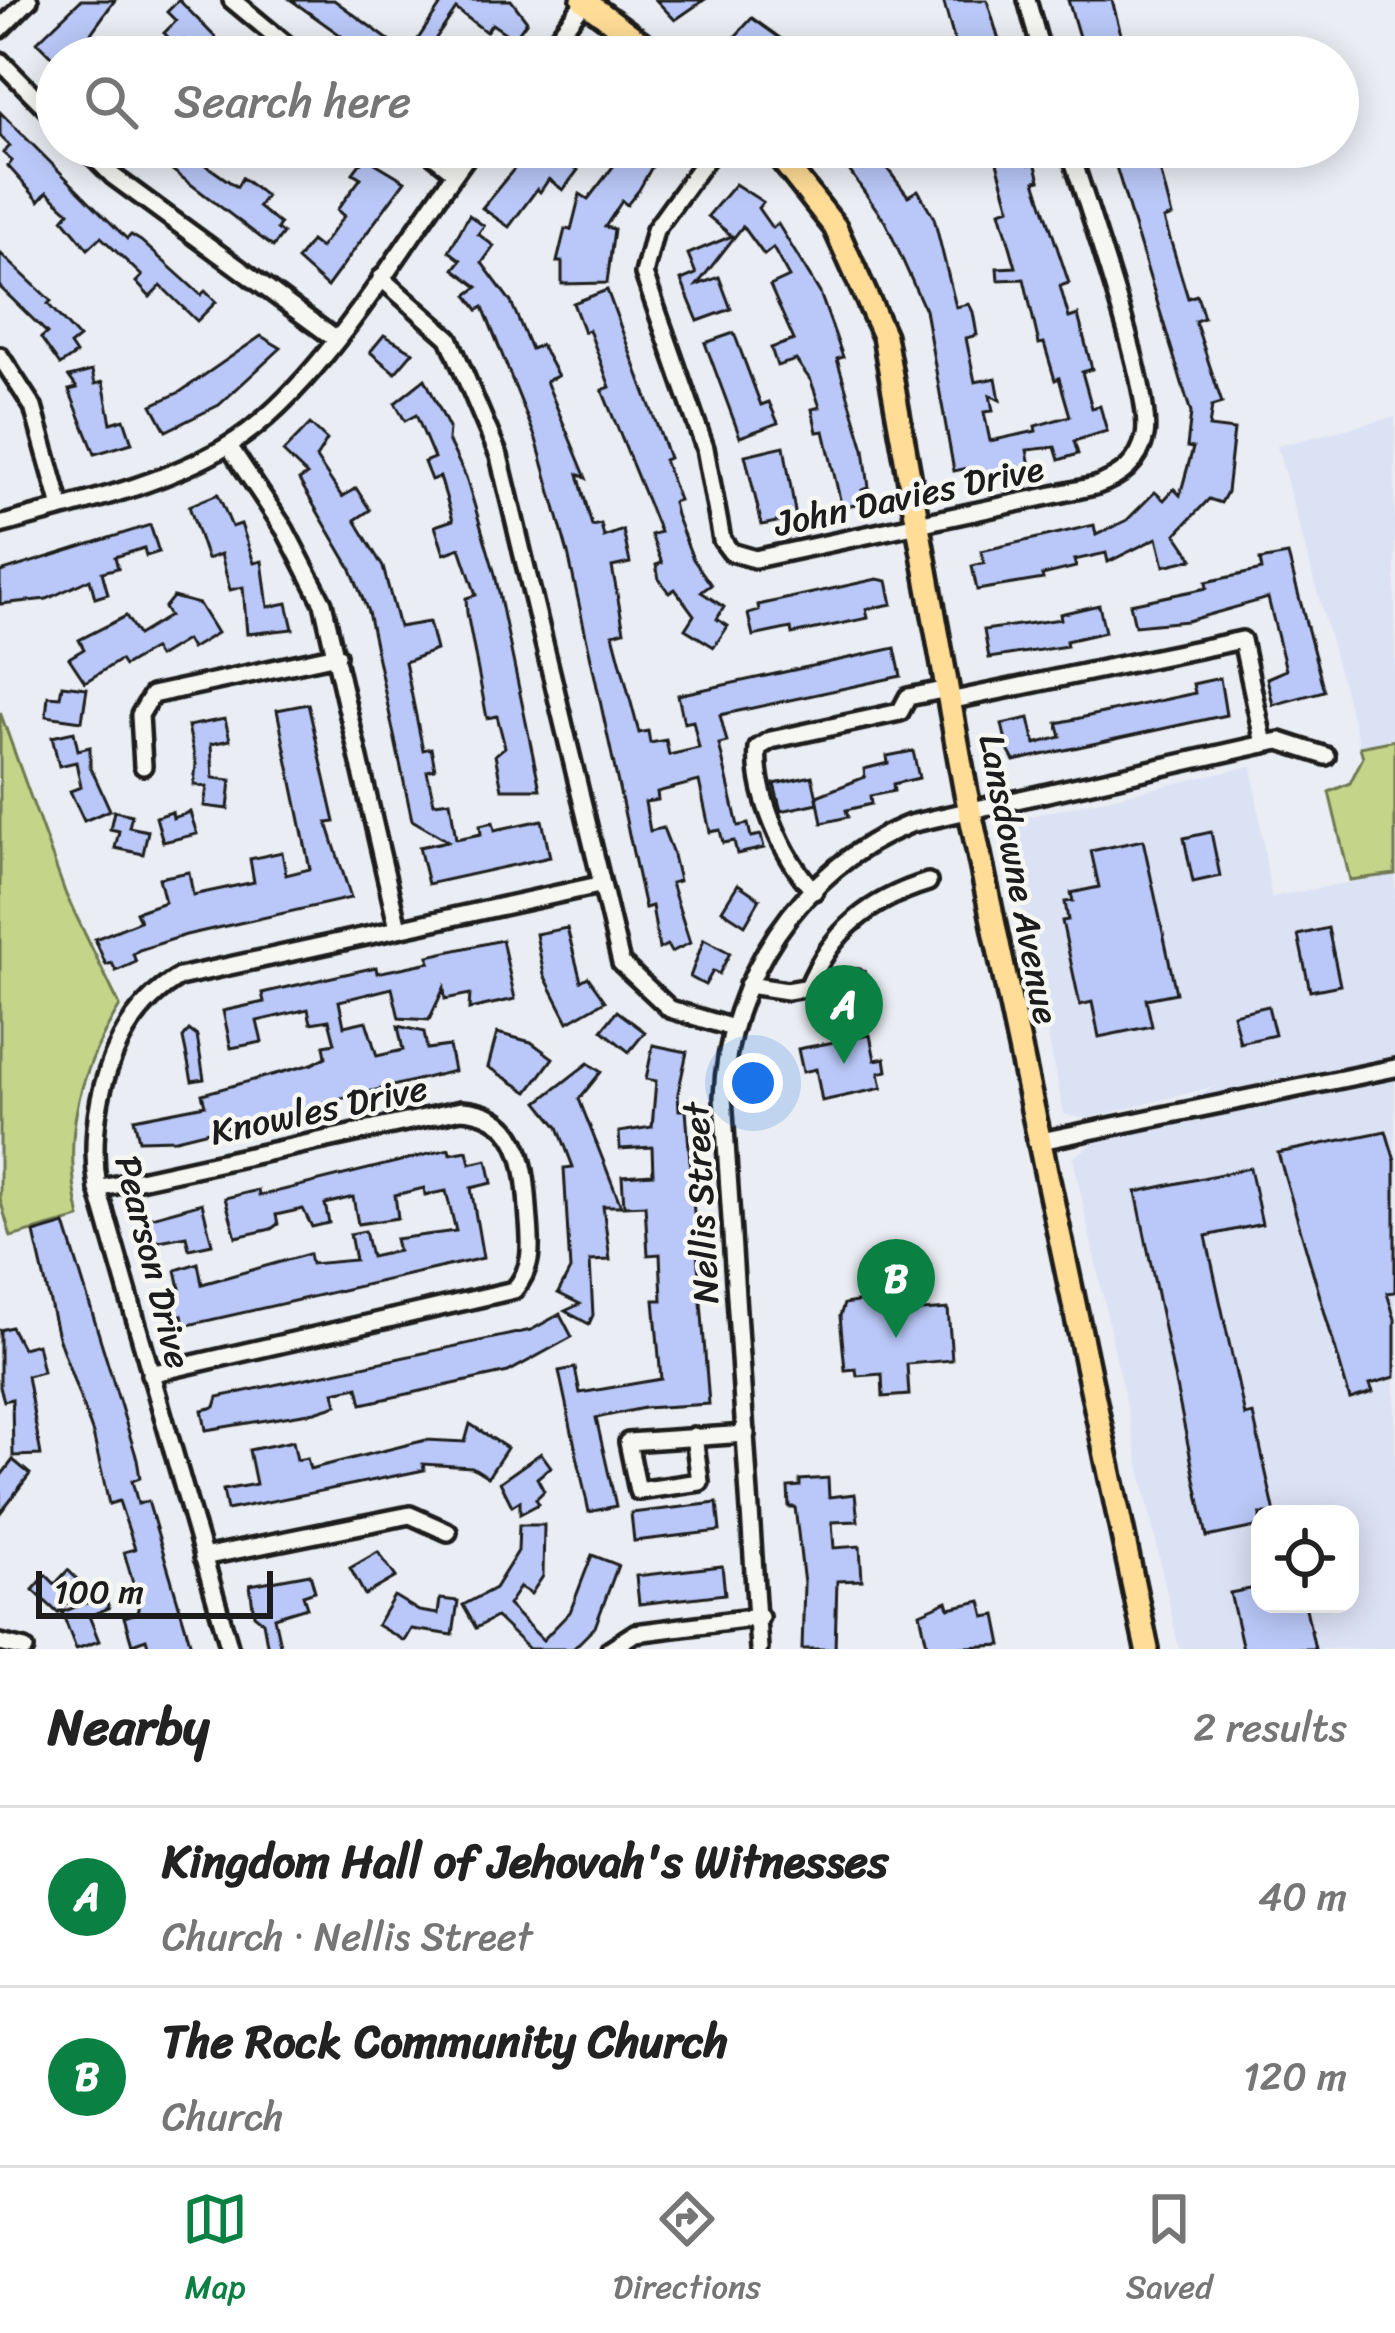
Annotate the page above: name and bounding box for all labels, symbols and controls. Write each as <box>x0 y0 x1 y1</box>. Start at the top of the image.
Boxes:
search box <box>36 36 1359 168</box>
text: Search here <box>174 62 411 142</box>
icon: search <box>78 69 144 135</box>
street label: John Davies Drive <box>766 436 1050 556</box>
street label: Lansdowne Avenue <box>960 729 1078 1029</box>
pin: A <box>805 965 883 1064</box>
your location <box>723 1053 783 1113</box>
street label: Knowles Drive <box>204 1056 434 1164</box>
street label: Nellis Street <box>664 1099 738 1305</box>
street label: Pearson Drive <box>96 1149 210 1375</box>
pin: B <box>857 1239 935 1338</box>
map controls <box>1251 1505 1359 1613</box>
button: locate <box>1251 1505 1359 1613</box>
text: 100 m <box>54 1563 144 1621</box>
scale bar <box>36 1565 273 1618</box>
text: Nearby <box>48 1682 209 1772</box>
text: 2 results <box>1193 1693 1347 1762</box>
text: Kingdom Hall of Jehovah's Witnesses <box>162 1822 889 1902</box>
text: A <box>74 1862 100 1931</box>
text: 40 m <box>1258 1862 1347 1931</box>
text: Church · Nellis Street <box>162 1902 533 1971</box>
text: The Rock Community Church <box>162 2002 728 2082</box>
text: B <box>75 2042 99 2111</box>
text: 120 m <box>1243 2042 1347 2111</box>
text: Church <box>162 2082 284 2151</box>
tab: Map <box>182 2186 248 2316</box>
tab: Directions <box>613 2186 761 2316</box>
tab: Saved <box>1126 2186 1213 2316</box>

